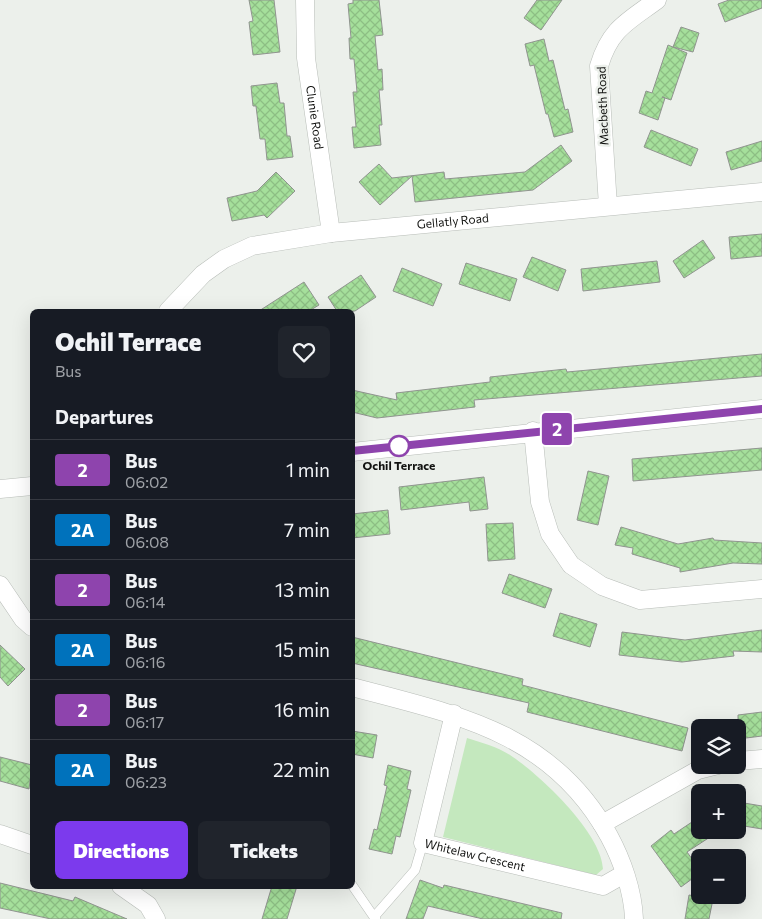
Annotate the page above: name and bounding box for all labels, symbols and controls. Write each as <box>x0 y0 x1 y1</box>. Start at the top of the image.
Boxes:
street label: Macbeth Road <box>594 66 610 146</box>
street label: Clunie Road <box>304 84 327 150</box>
street label: Gellatly Road <box>416 210 489 231</box>
button: heart <box>278 326 330 378</box>
text: Ochil Terrace <box>55 327 201 356</box>
text: Bus <box>55 361 82 380</box>
text: Departures <box>55 405 153 428</box>
line badge: 2 <box>541 413 573 445</box>
text: 2 <box>552 418 562 440</box>
marker: Ochil Terrace <box>388 435 410 457</box>
text: Bus <box>125 449 157 472</box>
text: 1 min <box>286 458 330 481</box>
place label: Ochil Terrace <box>363 458 435 472</box>
text: 2 <box>77 459 88 481</box>
text: 06:02 <box>125 472 168 491</box>
text: Bus <box>125 509 157 532</box>
text: 7 min <box>284 518 330 541</box>
text: 2A <box>71 519 94 541</box>
text: 06:08 <box>125 532 169 551</box>
text: Bus <box>125 569 157 592</box>
text: 13 min <box>275 578 330 601</box>
text: 2 <box>77 579 88 601</box>
text: 06:14 <box>125 592 165 611</box>
text: Bus <box>125 629 157 652</box>
text: 15 min <box>275 638 330 661</box>
text: 2A <box>71 639 94 661</box>
text: 06:16 <box>125 652 165 671</box>
text: Bus <box>125 689 157 712</box>
text: 16 min <box>274 698 330 721</box>
text: 2 <box>77 699 88 721</box>
text: 06:17 <box>125 712 164 731</box>
map controls <box>691 719 746 904</box>
button: layers <box>691 719 746 774</box>
text: Bus <box>125 749 157 772</box>
text: 22 min <box>273 758 330 781</box>
text: 2A <box>71 759 94 781</box>
text: 06:23 <box>125 772 167 791</box>
button: + <box>691 784 746 839</box>
button: Directions <box>55 821 188 879</box>
button: Tickets <box>198 821 330 879</box>
street label: Whitelaw Crescent <box>423 836 527 873</box>
button: − <box>691 849 746 904</box>

